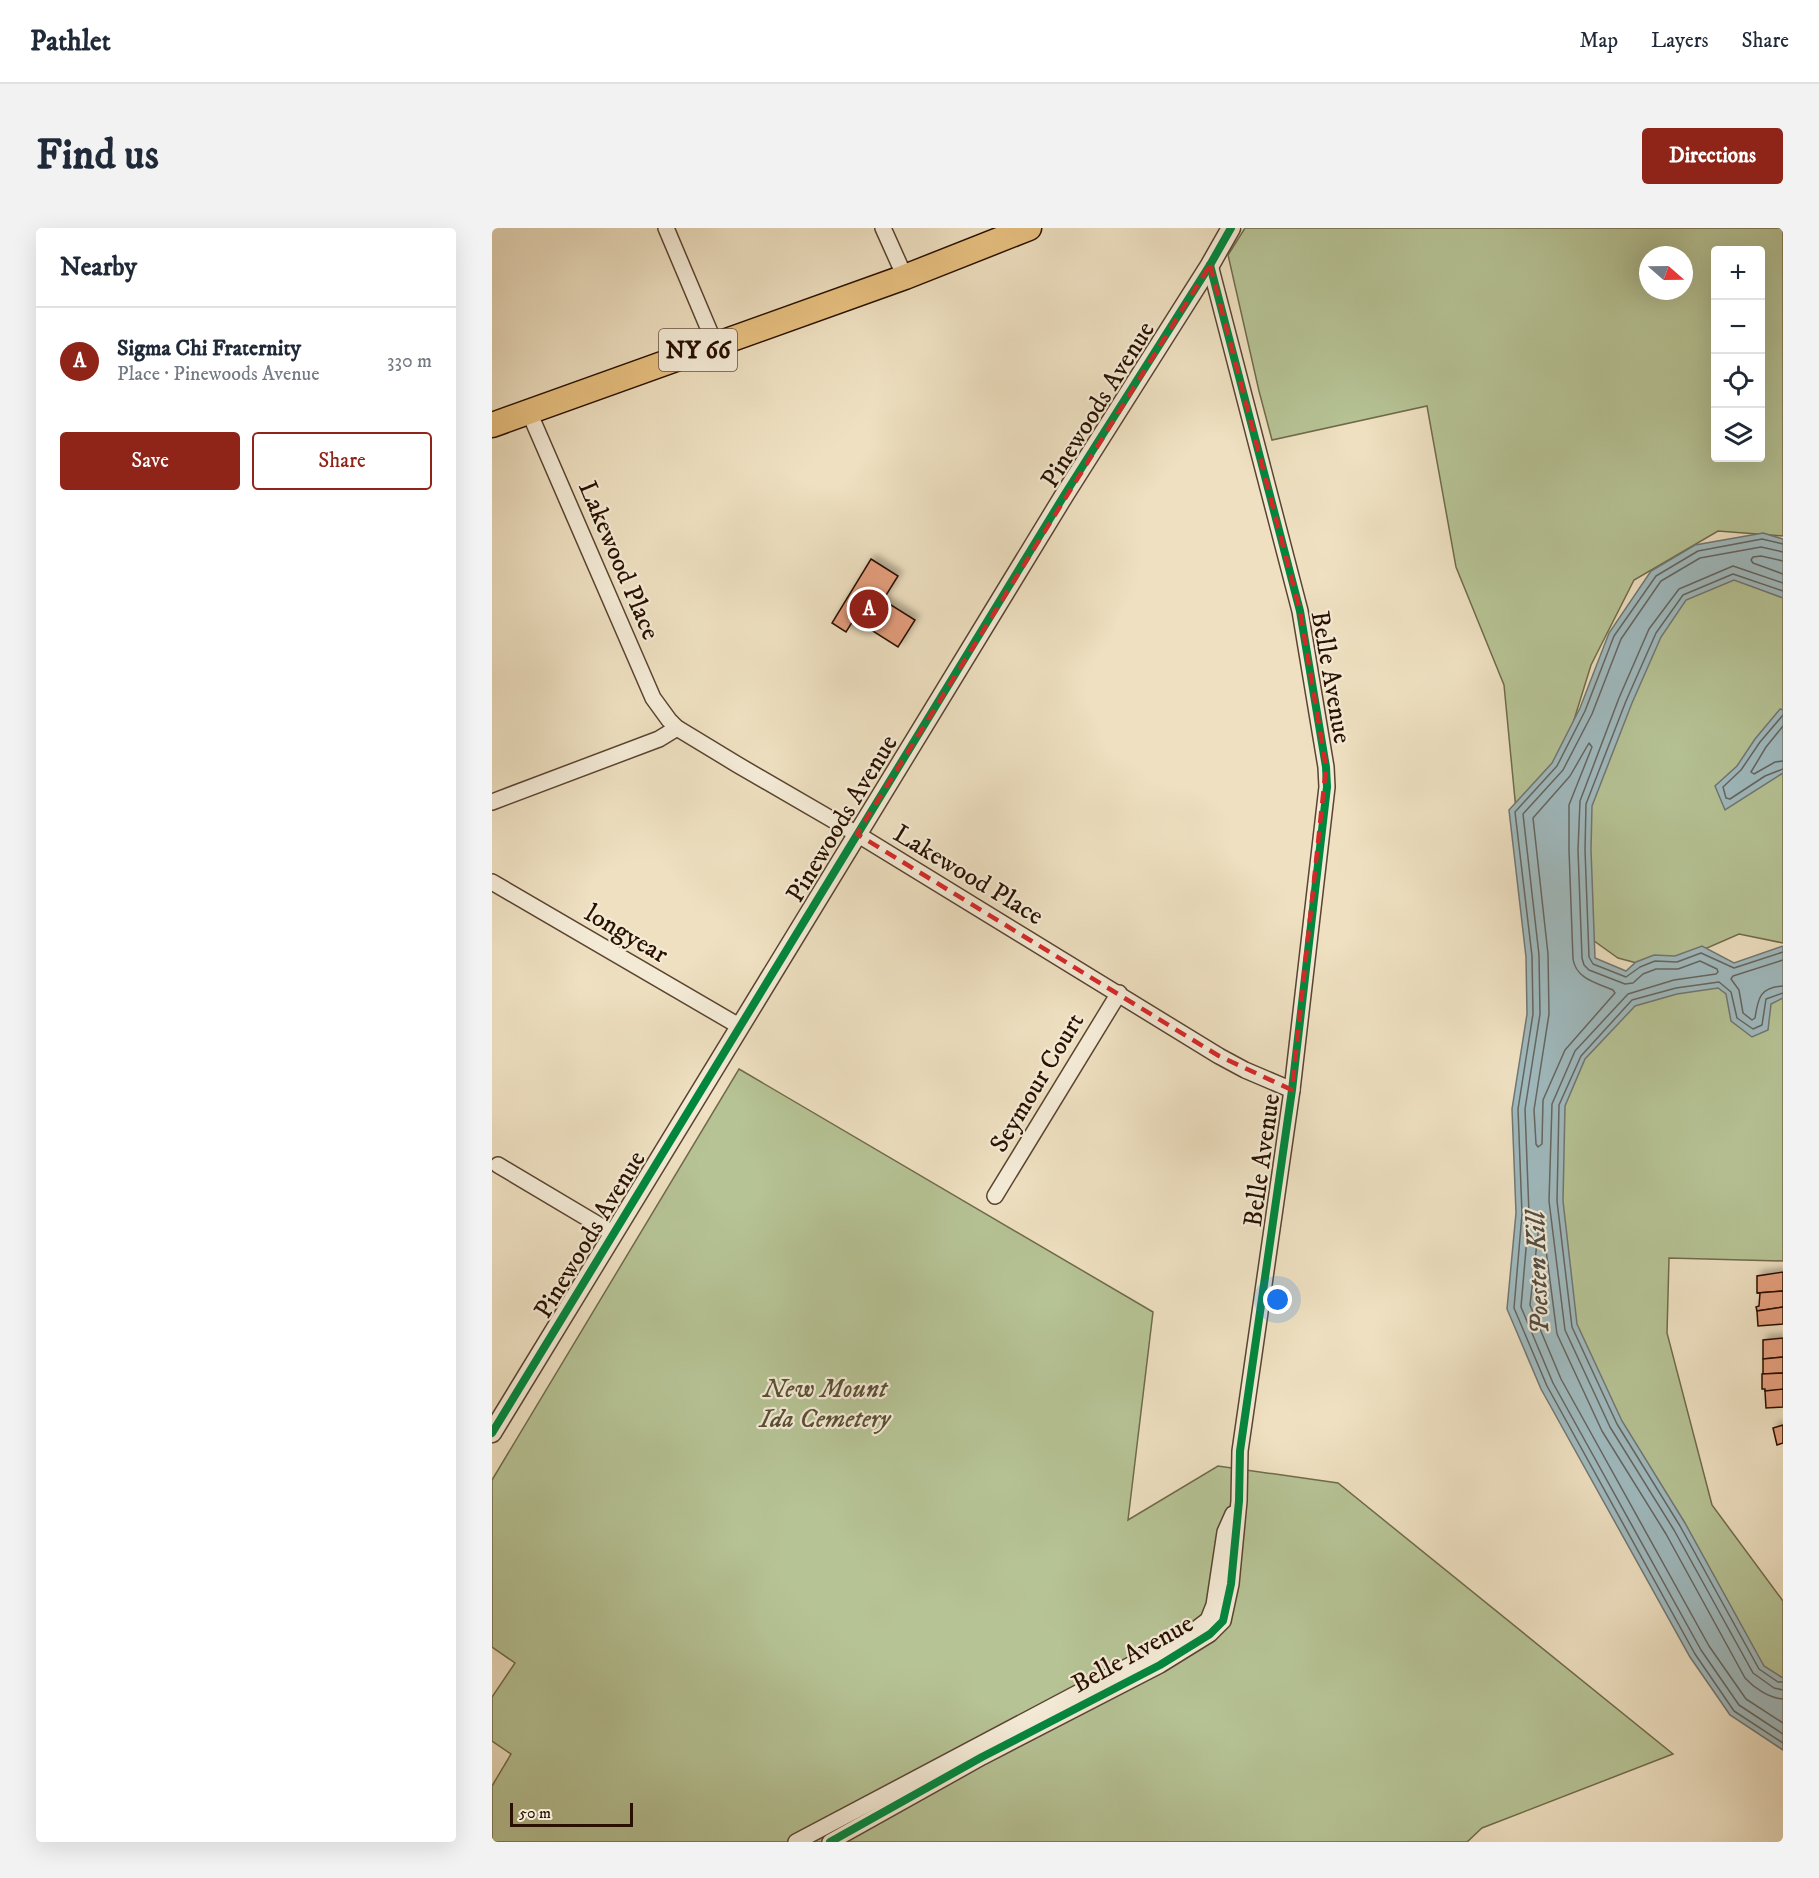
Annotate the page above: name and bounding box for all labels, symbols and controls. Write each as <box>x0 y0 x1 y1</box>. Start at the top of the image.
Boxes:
text: Pathlet <box>30 24 111 59</box>
text: Map <box>1579 28 1618 54</box>
text: Layers <box>1651 28 1709 54</box>
text: Share <box>1742 28 1789 54</box>
button: Directions <box>1642 128 1783 184</box>
text: Find us <box>36 130 159 182</box>
north arrow <box>1639 246 1693 300</box>
map controls <box>1711 246 1765 462</box>
button: + <box>1711 246 1765 300</box>
text: Nearby <box>60 251 137 284</box>
button: − <box>1711 300 1765 354</box>
street label: Pinewoods Avenue <box>1034 315 1163 494</box>
road number: NY 66 <box>659 329 737 371</box>
text: Sigma Chi Fraternity <box>117 335 301 362</box>
text: A <box>73 349 86 374</box>
text: 330 m <box>387 349 432 374</box>
button: locate <box>1711 354 1765 408</box>
text: Place · Pinewoods Avenue <box>117 362 320 387</box>
button: layers <box>1711 408 1765 462</box>
button: Save <box>60 432 240 490</box>
button: Share <box>252 432 432 490</box>
street label: Lakewood Place <box>570 476 667 645</box>
pin: A <box>850 586 889 632</box>
street label: Belle Avenue <box>1303 608 1358 746</box>
street label: Pinewoods Avenue <box>779 729 905 909</box>
street label: Lakewood Place <box>887 818 1049 933</box>
street label: longyear <box>579 897 674 971</box>
street label: Seymour Court <box>983 1007 1092 1159</box>
street label: Belle Avenue <box>1237 1092 1288 1229</box>
street label: Pinewoods Avenue <box>527 1145 653 1325</box>
water label: Poesten Kill <box>1519 1208 1557 1335</box>
your location <box>1263 1285 1292 1314</box>
park label: New Mount Ida Cemetery <box>758 1373 892 1436</box>
street label: Belle Avenue <box>1066 1607 1199 1701</box>
scale bar <box>510 1800 633 1828</box>
text: 50 m <box>519 1803 551 1823</box>

